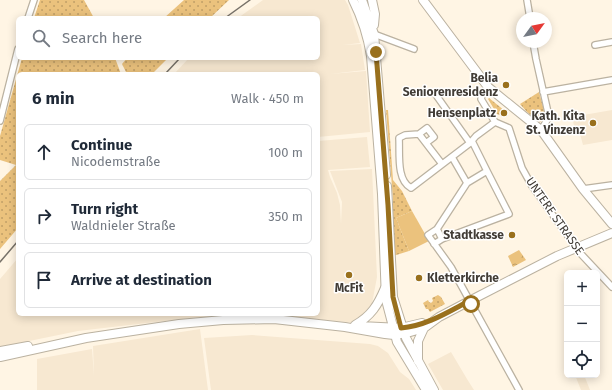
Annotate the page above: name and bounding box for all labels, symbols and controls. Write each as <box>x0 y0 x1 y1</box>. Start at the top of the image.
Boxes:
north arrow <box>516 12 552 48</box>
search box <box>16 16 320 60</box>
icon: search <box>30 27 52 49</box>
text: Search here <box>62 29 142 47</box>
route end <box>367 43 385 61</box>
place label: Belia Seniorenresidenz <box>403 71 498 99</box>
marker: Belia Seniorenresidenz <box>501 80 511 90</box>
text: 6 min <box>32 88 75 109</box>
text: Walk · 450 m <box>231 91 304 106</box>
place label: Hensenplatz <box>428 106 496 120</box>
marker: Hensenplatz <box>499 108 509 118</box>
place label: Kath. Kita St. Vinzenz <box>526 109 585 137</box>
marker: Kath. Kita St. Vinzenz <box>588 118 598 128</box>
text: Continue <box>71 136 132 154</box>
icon: ahead <box>33 141 55 163</box>
text: 100 m <box>268 145 303 160</box>
text: Nicodemstraße <box>71 154 160 169</box>
street label: UNTERE STRASSE <box>523 174 587 258</box>
text: Turn right <box>71 200 138 218</box>
icon: right <box>33 205 55 227</box>
text: 350 m <box>268 209 303 224</box>
text: Waldnieler Straße <box>71 218 176 233</box>
place label: Stadtkasse <box>443 228 504 242</box>
marker: Stadtkasse <box>507 230 517 240</box>
icon: arrive <box>33 269 55 291</box>
marker: McFit <box>344 270 354 280</box>
map controls <box>564 270 600 378</box>
button: + <box>564 270 600 306</box>
text: Arrive at destination <box>71 271 212 289</box>
place label: Kletterkirche <box>427 271 499 285</box>
marker: Kletterkirche <box>414 273 424 283</box>
place label: McFit <box>335 281 364 295</box>
route start <box>462 295 480 313</box>
button: − <box>564 306 600 342</box>
button: locate <box>564 342 600 378</box>

